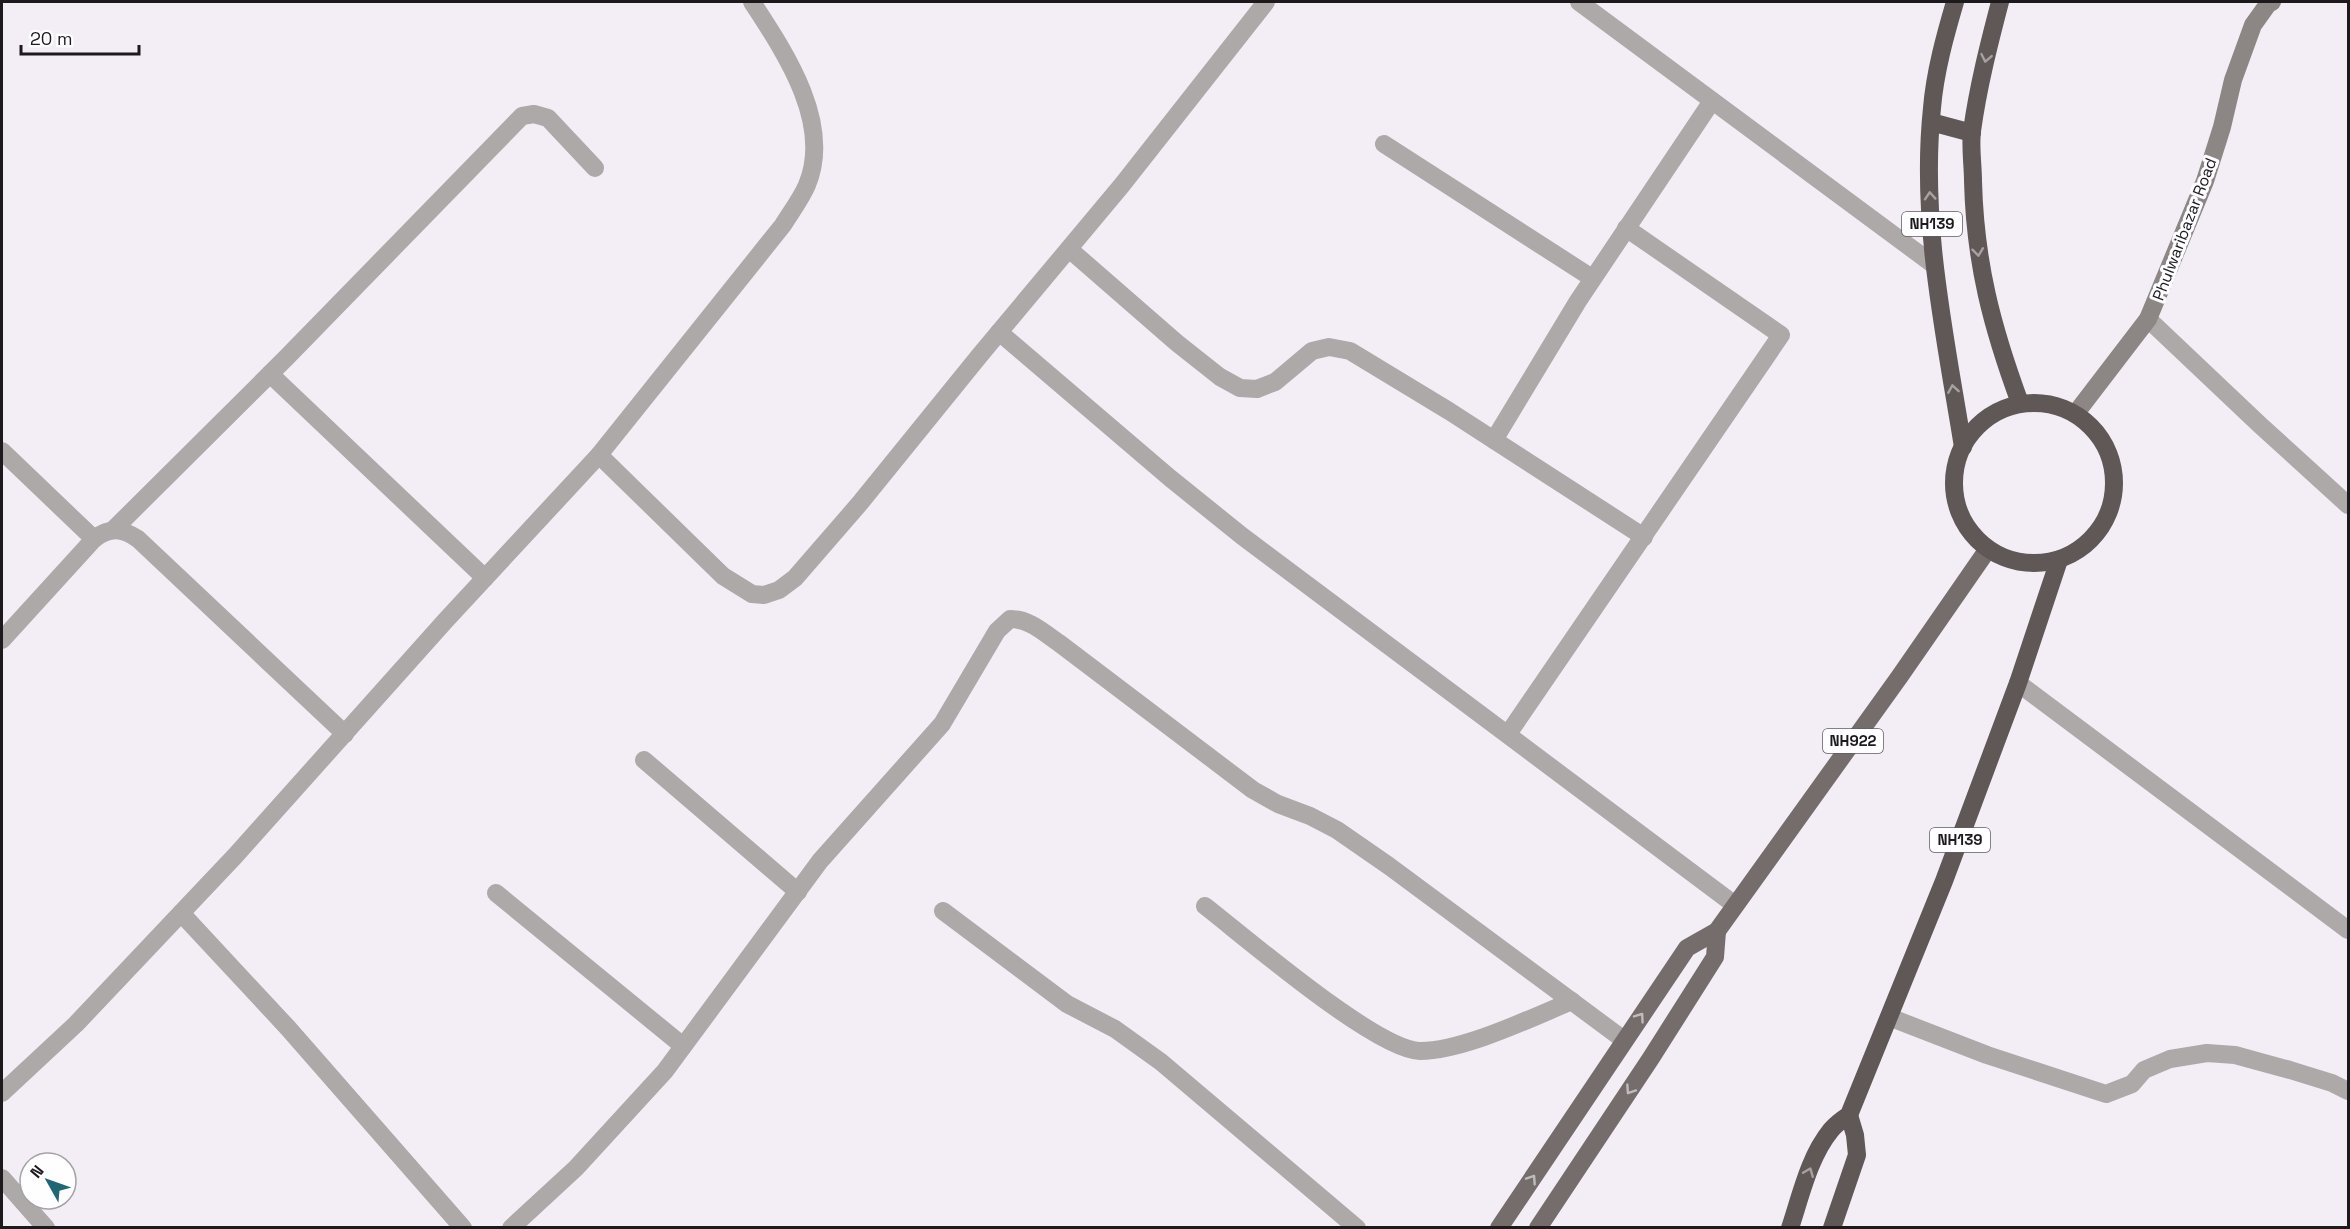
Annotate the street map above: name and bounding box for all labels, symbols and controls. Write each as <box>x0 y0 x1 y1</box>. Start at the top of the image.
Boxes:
scale bar <box>21 18 140 56</box>
text: 20 m <box>30 27 73 50</box>
one-way arrow <box>1980 53 1993 63</box>
street label: Phulwaribazar Road <box>2148 155 2221 304</box>
one-way arrow <box>1923 191 1936 200</box>
road number: NH139 <box>1902 212 1962 236</box>
one-way arrow <box>1971 247 1984 256</box>
one-way arrow <box>1948 384 1960 394</box>
road number: NH922 <box>1823 729 1883 753</box>
road number: NH139 <box>1930 828 1990 852</box>
one-way arrow <box>1633 1012 1644 1023</box>
one-way arrow <box>1626 1084 1637 1095</box>
north arrow <box>18 1151 78 1211</box>
text: N <box>25 1161 48 1183</box>
one-way arrow <box>1802 1168 1814 1179</box>
one-way arrow <box>1525 1175 1536 1186</box>

